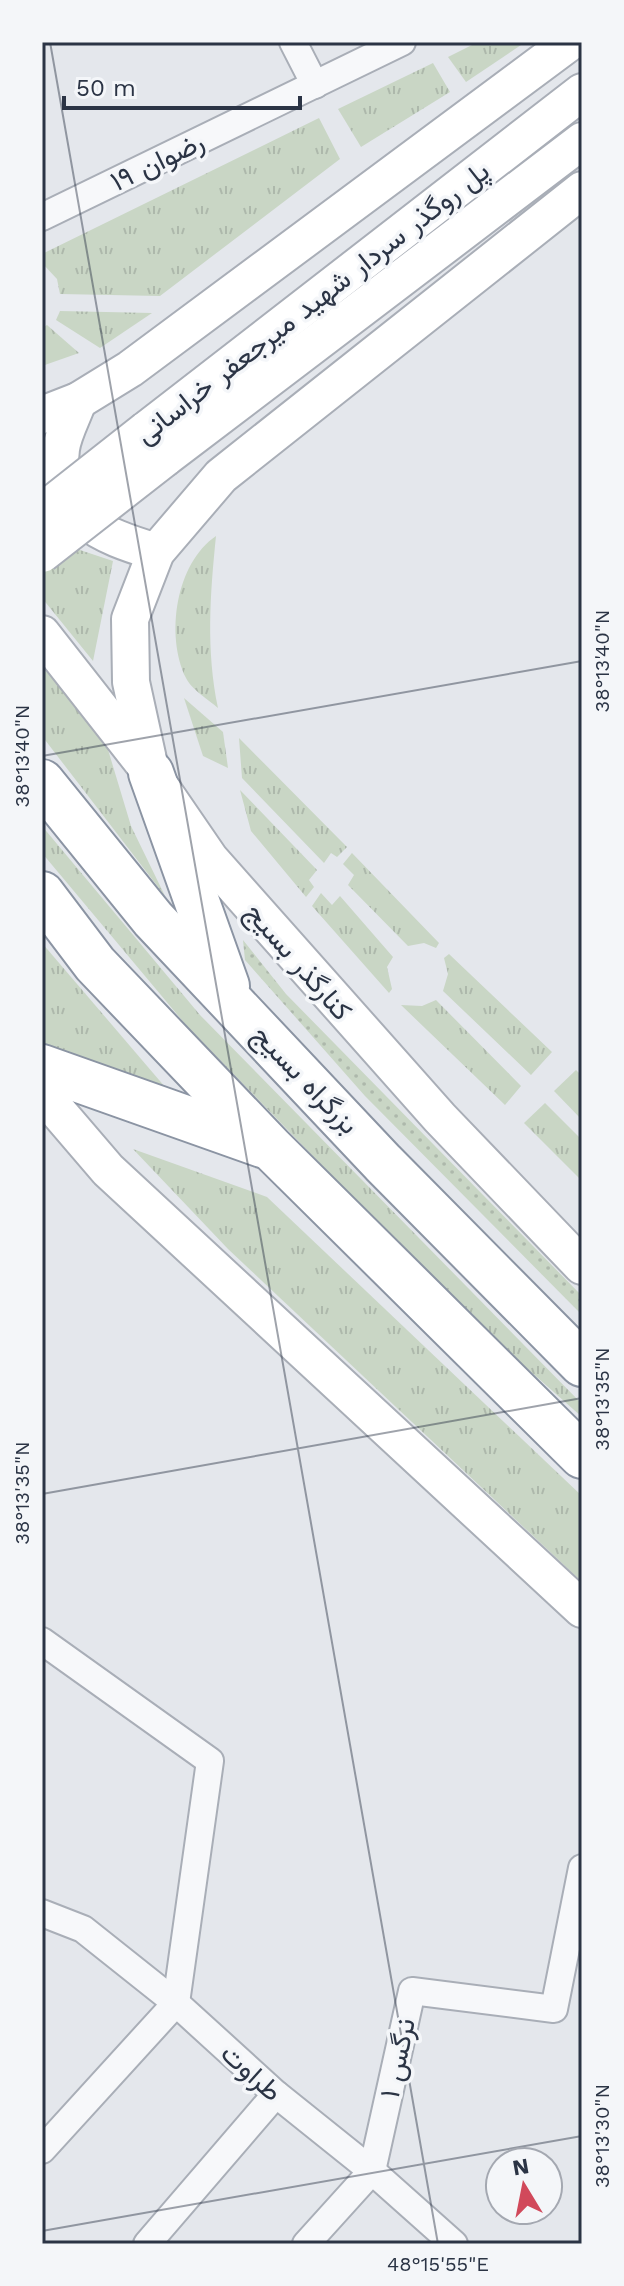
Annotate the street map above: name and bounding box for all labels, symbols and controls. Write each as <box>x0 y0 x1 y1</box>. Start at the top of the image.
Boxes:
scale bar <box>64 60 300 110</box>
text: 50 m <box>76 74 136 102</box>
street label: رضوان ۱۹ <box>105 125 210 199</box>
street label: پل روگذر سردار شهید میرجعفر خراسانی <box>129 154 497 452</box>
text: 38°13'40"N <box>590 610 614 712</box>
text: 38°13'40"N <box>10 705 34 807</box>
street label: کنارگذر بسیج <box>236 896 359 1029</box>
street label: بزرگراه بسیج <box>243 1018 366 1143</box>
text: 38°13'35"N <box>590 1347 614 1451</box>
text: 38°13'35"N <box>10 1441 34 1545</box>
street label: نرگس ۱ <box>373 2015 423 2101</box>
street label: طراوت <box>214 2037 289 2109</box>
text: 38°13'30"N <box>590 2084 614 2188</box>
north arrow <box>484 2146 564 2226</box>
text: N <box>510 2153 531 2181</box>
text: 48°15'55"E <box>387 2252 489 2276</box>

